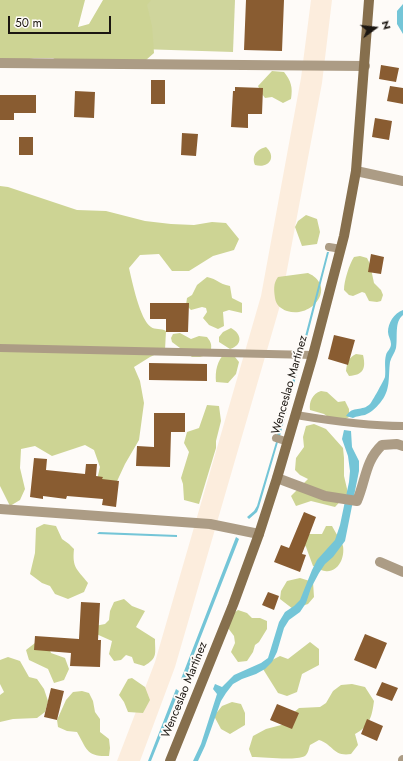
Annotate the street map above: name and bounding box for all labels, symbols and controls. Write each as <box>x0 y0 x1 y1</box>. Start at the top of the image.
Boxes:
scale bar <box>10 8 113 34</box>
north arrow <box>355 8 395 48</box>
text: 50 m <box>15 14 42 32</box>
text: N <box>378 19 395 31</box>
street label: Wenceslao Martínez <box>269 334 311 436</box>
street label: Wenceslao Martínez <box>159 640 211 740</box>

